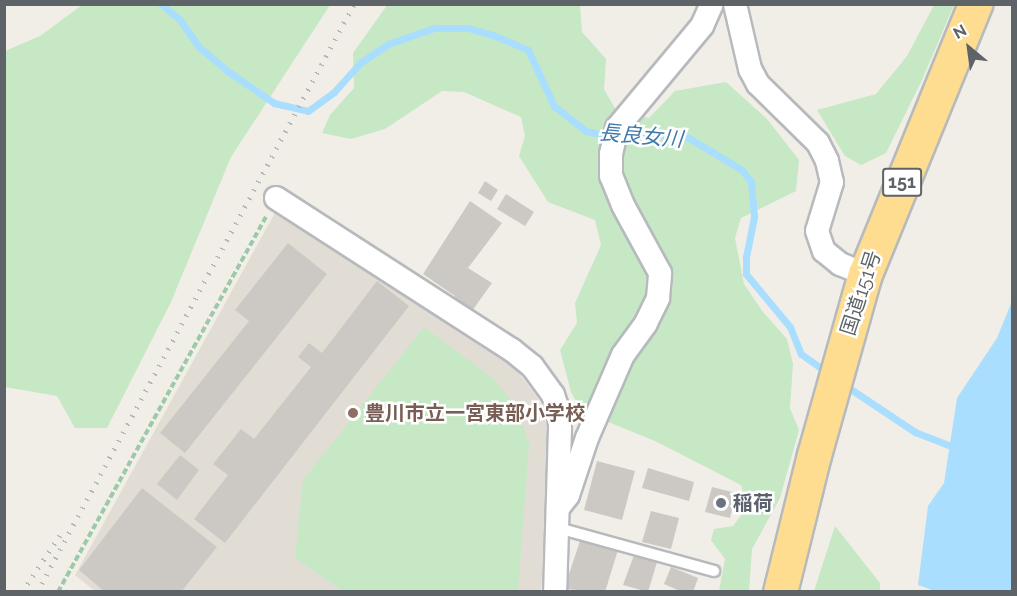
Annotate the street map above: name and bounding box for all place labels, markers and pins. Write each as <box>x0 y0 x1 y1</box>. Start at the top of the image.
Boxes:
place label: 豊川市立一宮東部小学校 <box>365 401 585 425</box>
marker: 豊川市立一宮東部小学校 <box>346 406 360 420</box>
place label: 稲荷 <box>733 491 773 515</box>
marker: 稲荷 <box>714 496 728 510</box>

